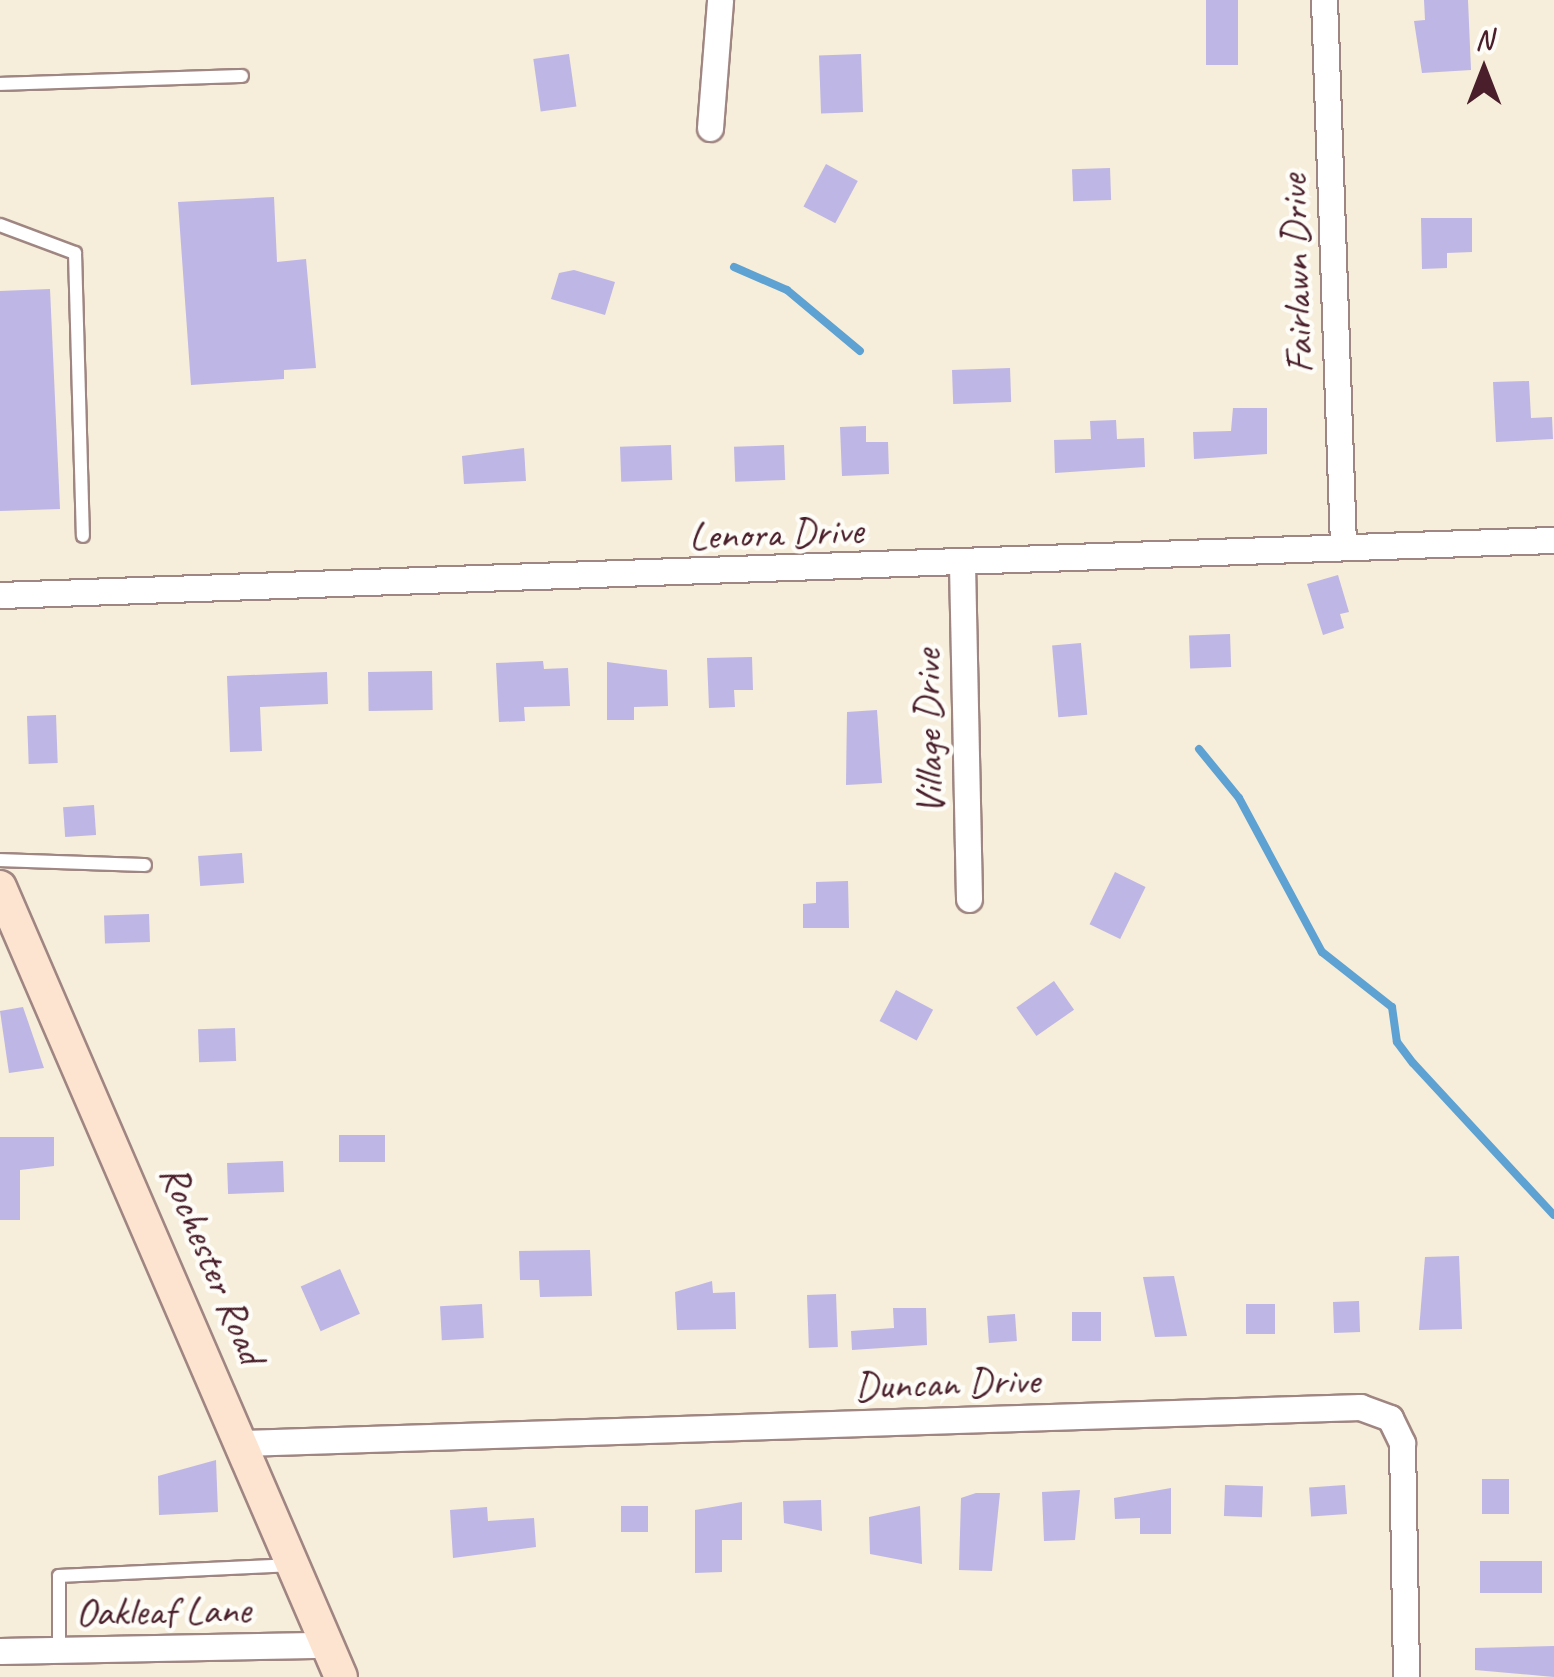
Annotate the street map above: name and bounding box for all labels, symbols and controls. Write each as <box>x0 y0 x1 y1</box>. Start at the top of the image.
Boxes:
north arrow <box>1434 20 1534 120</box>
text: N <box>1475 22 1493 57</box>
street label: Fairlawn Drive <box>1269 173 1323 375</box>
street label: Lenora Drive <box>688 506 864 560</box>
street label: Village Drive <box>903 649 953 815</box>
street label: Rochester Road <box>150 1157 276 1371</box>
street label: Duncan Drive <box>853 1356 1041 1410</box>
street label: Oakleaf Lane <box>75 1585 251 1637</box>

